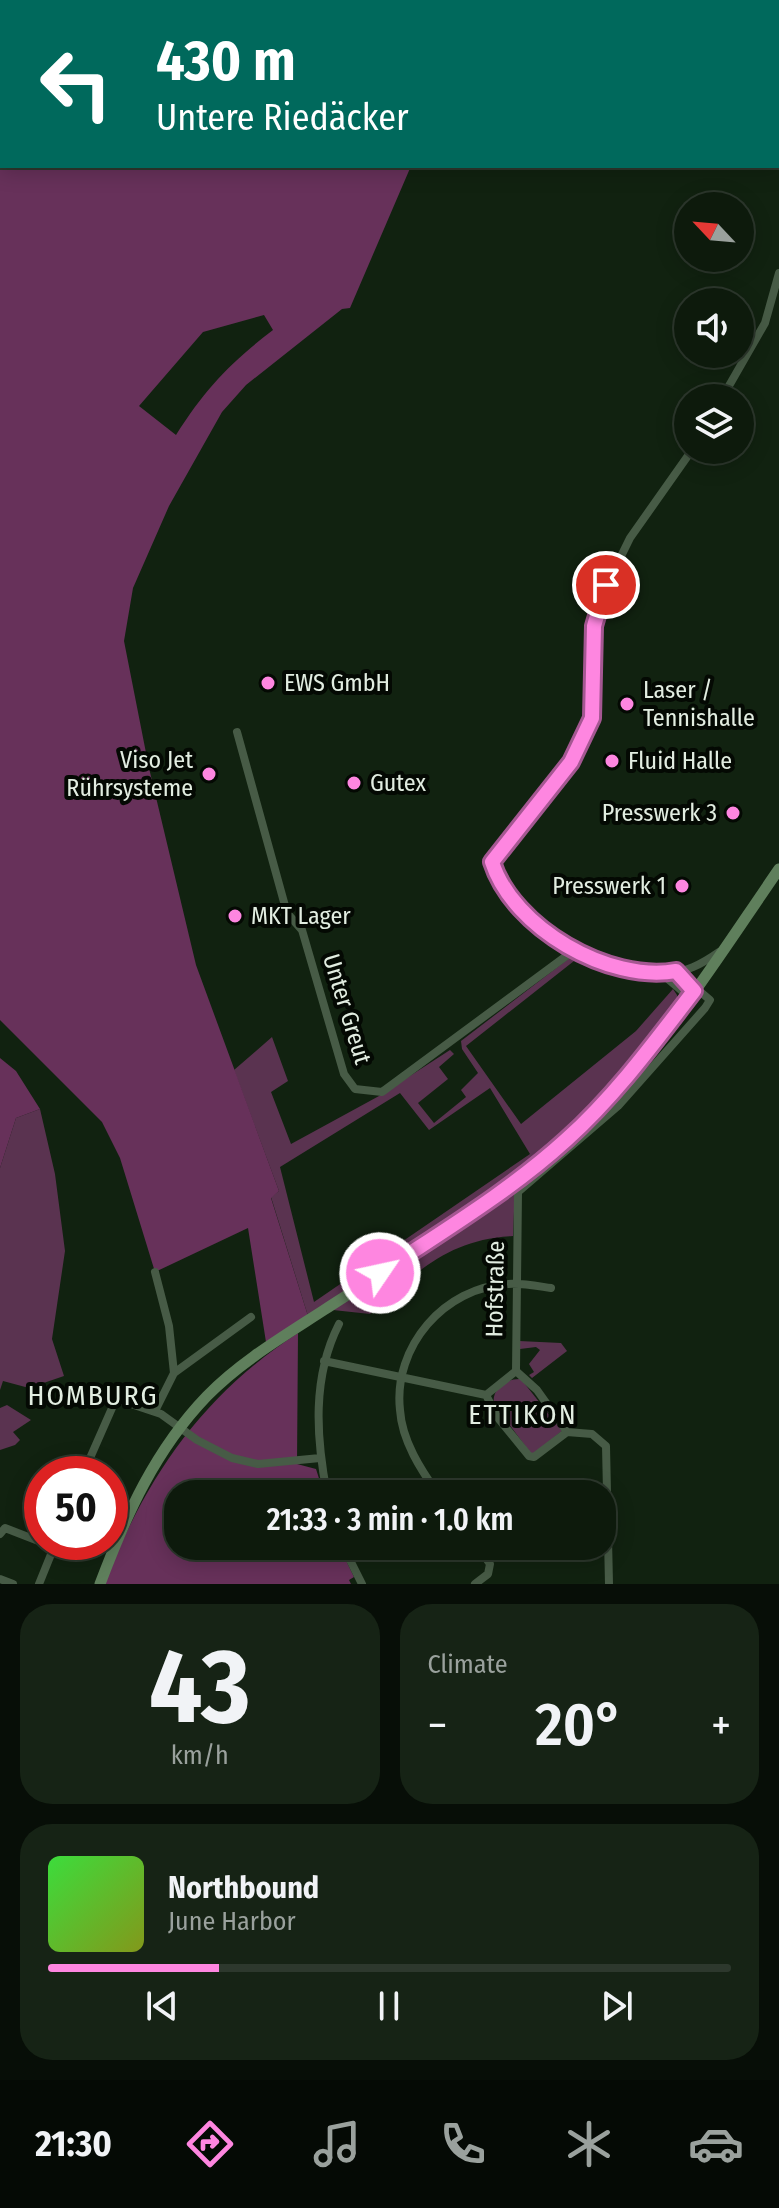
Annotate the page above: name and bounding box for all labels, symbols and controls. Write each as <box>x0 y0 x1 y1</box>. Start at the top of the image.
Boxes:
text: 430 m <box>156 28 296 95</box>
icon: left <box>24 32 128 136</box>
text: Untere Riedäcker <box>156 96 409 140</box>
north arrow <box>674 192 754 272</box>
map controls <box>674 192 754 464</box>
button: sound <box>674 288 754 368</box>
button: layers <box>674 384 754 464</box>
pin <box>572 551 640 619</box>
icon: arrive <box>584 563 628 607</box>
place label: EWS GmbH <box>284 669 390 697</box>
marker: EWS GmbH <box>259 674 277 692</box>
place label: Laser / Tennishalle <box>643 676 755 732</box>
marker: Laser / Tennishalle <box>618 695 636 713</box>
place label: Viso Jet Rührsysteme <box>66 746 193 802</box>
place label: Fluid Halle <box>628 747 732 775</box>
marker: Fluid Halle <box>603 752 621 770</box>
marker: Viso Jet Rührsysteme <box>200 765 218 783</box>
place label: Gutex <box>370 769 426 797</box>
marker: Gutex <box>345 774 363 792</box>
place label: Presswerk 3 <box>602 799 717 827</box>
marker: Presswerk 3 <box>724 804 742 822</box>
place label: Presswerk 1 <box>552 872 666 900</box>
marker: Presswerk 1 <box>673 877 691 895</box>
place label: MKT Lager <box>251 902 351 930</box>
marker: MKT Lager <box>226 907 244 925</box>
street label: Unter Greut <box>317 950 377 1068</box>
position arrow <box>338 1231 422 1315</box>
street label: Hofstraße <box>480 1240 510 1338</box>
district label: HOMBURG <box>27 1379 159 1412</box>
district label: ETTIKON <box>468 1398 578 1431</box>
speed limit sign: 50 <box>24 1456 128 1560</box>
text: 21:33 · 3 min · 1.0 km <box>267 1502 513 1538</box>
text: 43 <box>149 1625 251 1750</box>
text: Climate <box>428 1649 508 1680</box>
text: 20° <box>535 1689 623 1761</box>
text: − <box>428 1699 447 1752</box>
text: + <box>711 1699 731 1752</box>
text: km/h <box>171 1740 229 1771</box>
text: Northbound <box>168 1870 319 1906</box>
text: June Harbor <box>168 1906 296 1937</box>
icon: previous <box>140 1984 184 2028</box>
icon: pause <box>367 1984 411 2028</box>
icon: next <box>595 1984 639 2028</box>
icon: directions <box>182 2116 238 2172</box>
icon: music <box>309 2116 365 2172</box>
icon: phone <box>435 2116 491 2172</box>
icon: climate <box>561 2116 617 2172</box>
icon: car <box>688 2116 744 2172</box>
text: 21:30 <box>35 2122 112 2166</box>

